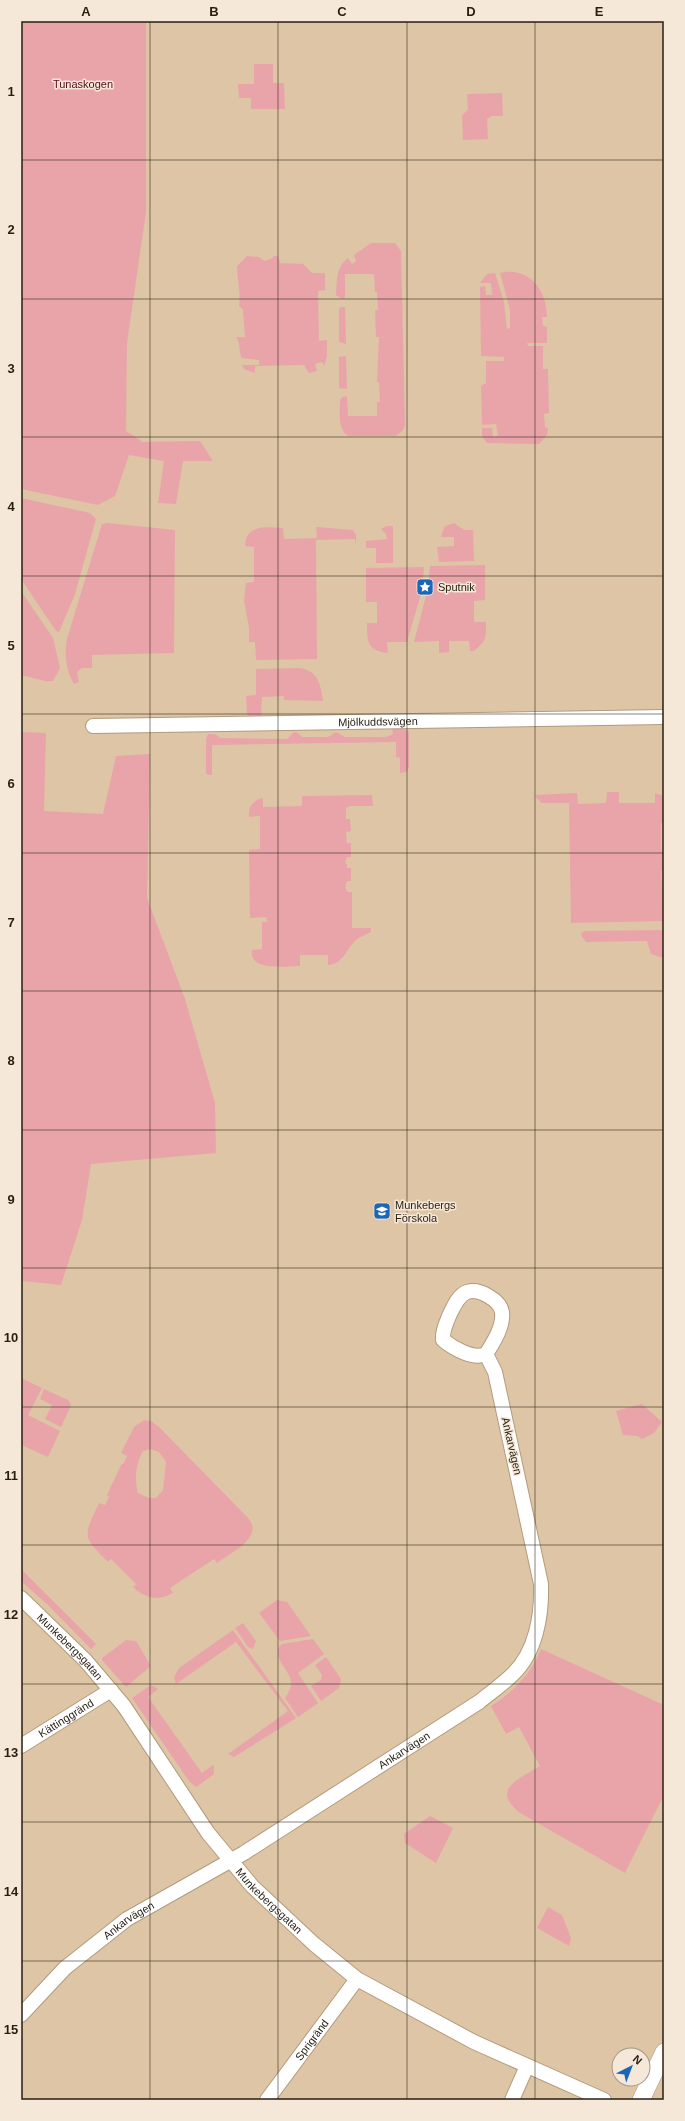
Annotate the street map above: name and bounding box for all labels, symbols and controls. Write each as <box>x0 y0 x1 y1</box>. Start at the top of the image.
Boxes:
text: A <box>81 4 91 19</box>
text: B <box>209 4 219 19</box>
text: C <box>337 4 347 19</box>
text: D <box>466 4 476 19</box>
text: E <box>595 4 604 19</box>
park label: Tunaskogen <box>53 78 113 90</box>
text: 1 <box>7 84 15 99</box>
text: 2 <box>7 222 15 237</box>
text: 3 <box>7 361 15 376</box>
text: 4 <box>7 499 15 514</box>
place icon: Sputnik <box>415 577 435 597</box>
place label: Sputnik <box>438 581 475 593</box>
text: 5 <box>7 638 15 653</box>
street label: Mjölkuddsvägen <box>338 715 418 728</box>
text: 6 <box>7 776 15 791</box>
text: 7 <box>7 915 15 930</box>
text: 8 <box>7 1053 15 1068</box>
text: 9 <box>7 1192 15 1207</box>
place label: Munkebergs Förskola <box>395 1199 456 1224</box>
school or university icon: Munkebergs Förskola <box>372 1201 392 1221</box>
text: 10 <box>4 1330 18 1345</box>
street label: Ankarvägen <box>500 1416 524 1476</box>
text: 11 <box>4 1468 18 1483</box>
text: 12 <box>4 1607 18 1622</box>
street label: Munkebergsgatan <box>35 1611 105 1682</box>
street label: Kättinggränd <box>36 1696 96 1740</box>
street label: Ankarvägen <box>376 1729 432 1771</box>
text: 13 <box>4 1745 18 1760</box>
street label: Munkebergsgatan <box>234 1866 305 1936</box>
text: 14 <box>4 1884 19 1899</box>
street label: Ankarvägen <box>101 1899 156 1942</box>
street label: Sprigränd <box>293 2017 331 2063</box>
text: 15 <box>4 2022 18 2037</box>
north arrow <box>611 2047 651 2087</box>
text: N <box>631 2052 645 2067</box>

